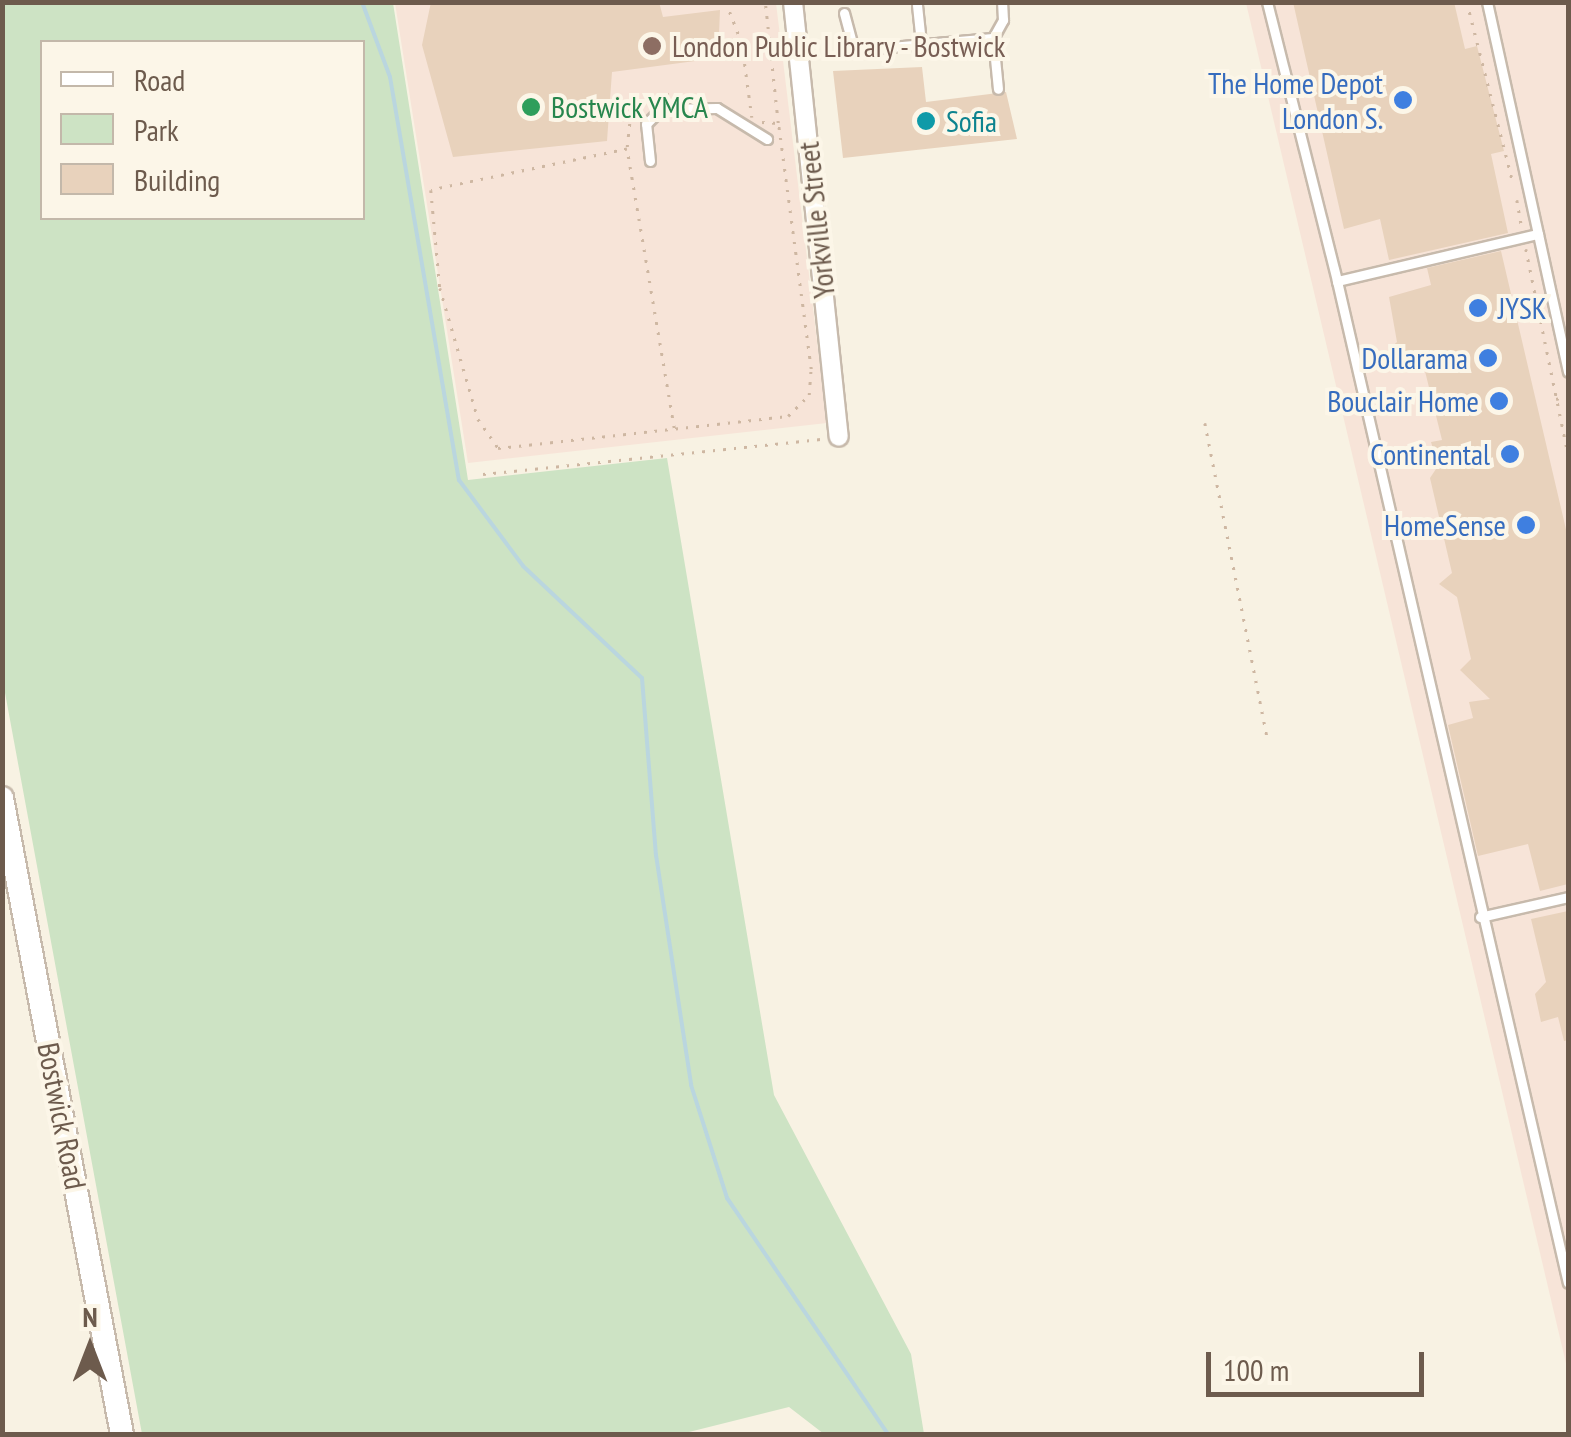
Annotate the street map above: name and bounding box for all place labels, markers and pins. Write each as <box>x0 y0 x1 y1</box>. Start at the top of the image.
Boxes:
place label: London Public Library - Bostwick <box>672 28 1009 64</box>
marker: London Public Library - Bostwick <box>641 35 663 57</box>
place label: The Home Depot London S. <box>1208 65 1383 136</box>
place label: Bostwick YMCA <box>551 89 709 125</box>
marker: The Home Depot London S. <box>1392 89 1414 111</box>
marker: Bostwick YMCA <box>520 96 542 118</box>
place label: Sofia <box>946 103 997 139</box>
marker: Sofia <box>915 110 937 132</box>
place label: JYSK <box>1498 290 1547 326</box>
marker: JYSK <box>1467 297 1489 319</box>
place label: Dollarama <box>1362 340 1468 376</box>
marker: Dollarama <box>1477 347 1499 369</box>
place label: Bouclair Home <box>1327 383 1479 419</box>
marker: Bouclair Home <box>1488 390 1510 412</box>
place label: Continental <box>1370 436 1490 472</box>
marker: Continental <box>1499 443 1521 465</box>
place label: HomeSense <box>1384 507 1506 543</box>
marker: HomeSense <box>1515 514 1537 536</box>

